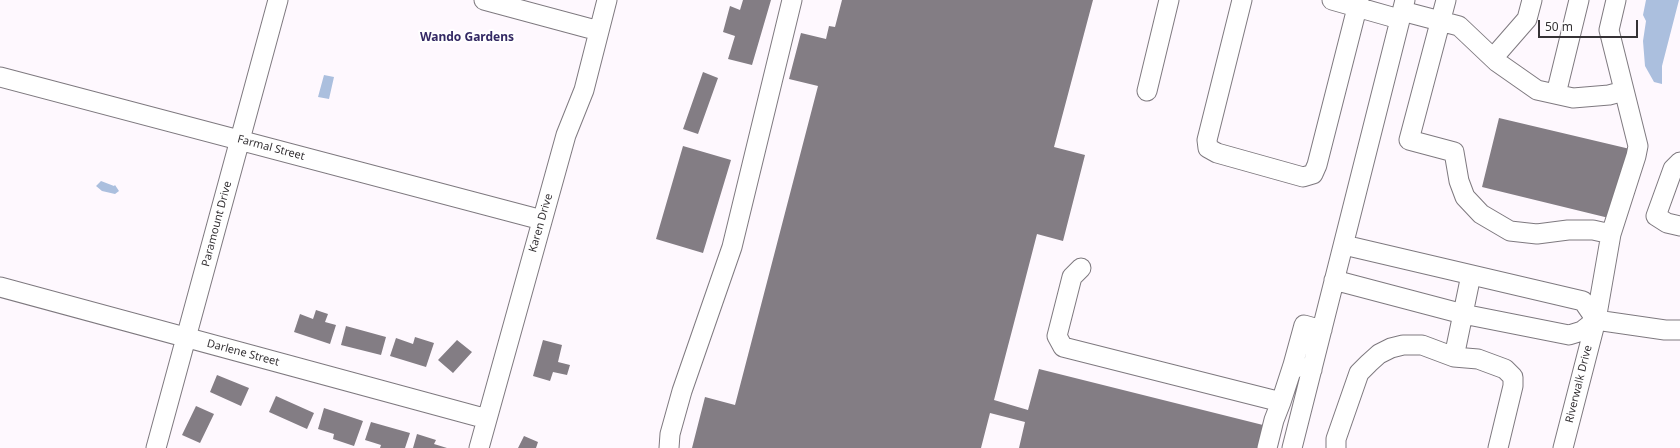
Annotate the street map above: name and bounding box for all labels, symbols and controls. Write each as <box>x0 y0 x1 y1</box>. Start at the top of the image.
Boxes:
scale bar <box>1540 12 1640 38</box>
text: 50 m <box>1545 18 1573 35</box>
district label: Wando Gardens <box>420 31 514 45</box>
street label: Farmal Street <box>236 133 306 163</box>
street label: Paramount Drive <box>199 180 235 268</box>
street label: Karen Drive <box>526 192 556 254</box>
street label: Darlene Street <box>205 337 281 369</box>
street label: Riverwalk Drive <box>1563 344 1595 424</box>

